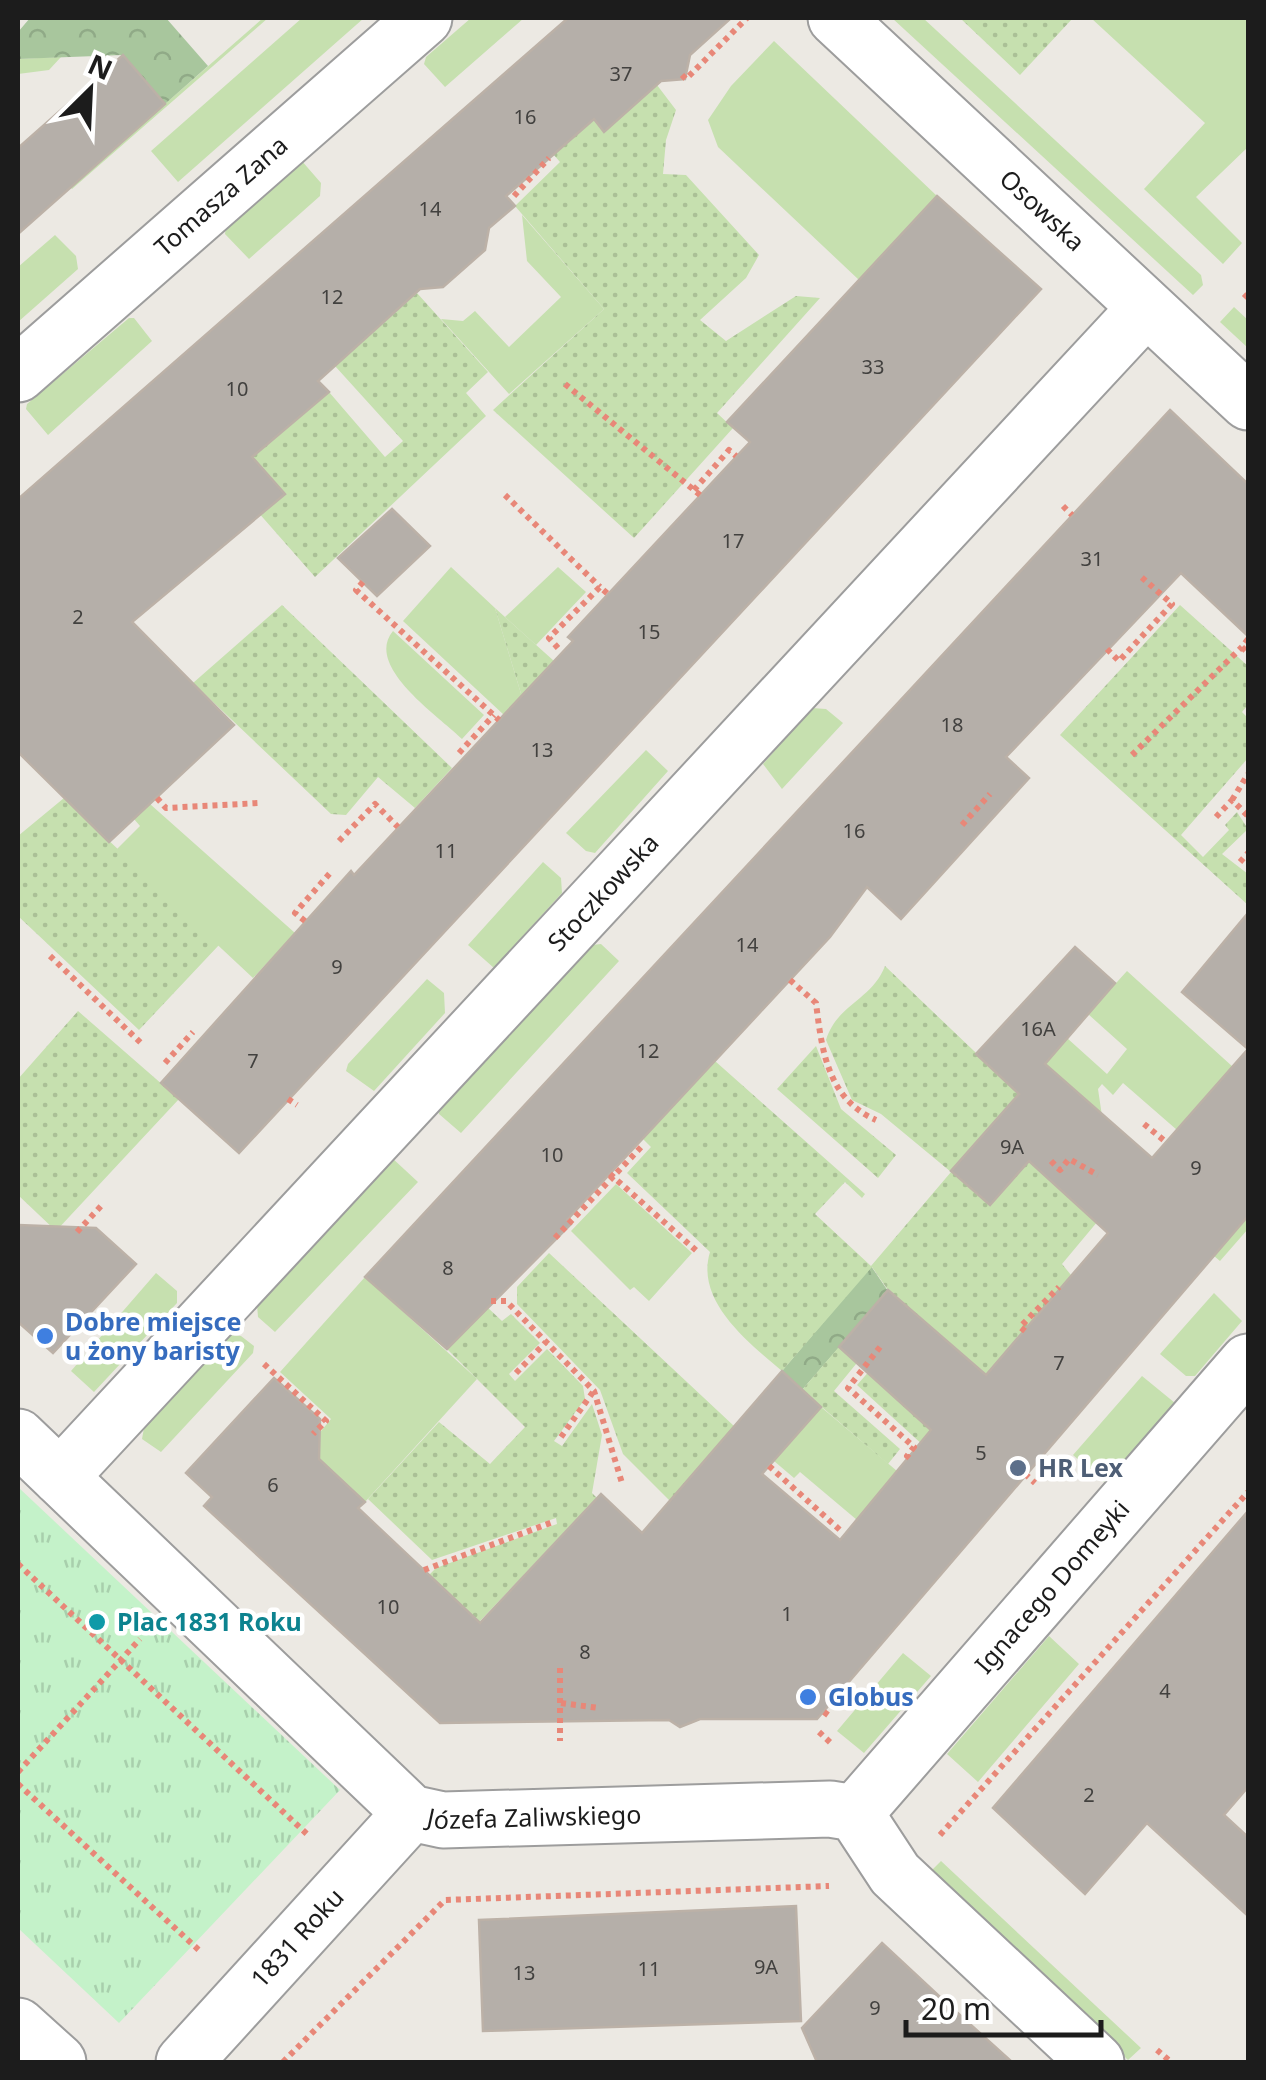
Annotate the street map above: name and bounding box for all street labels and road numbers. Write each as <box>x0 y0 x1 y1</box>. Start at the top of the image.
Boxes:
street label: Tomasza Zana <box>146 127 294 263</box>
street label: Osowska <box>993 161 1093 258</box>
street label: Stoczkowska <box>539 826 665 958</box>
street label: Ignacego Domeyki <box>966 1492 1136 1680</box>
street label: Józefa Zaliwskiego <box>422 1796 642 1837</box>
street label: 1831 Roku <box>242 1880 351 1994</box>

